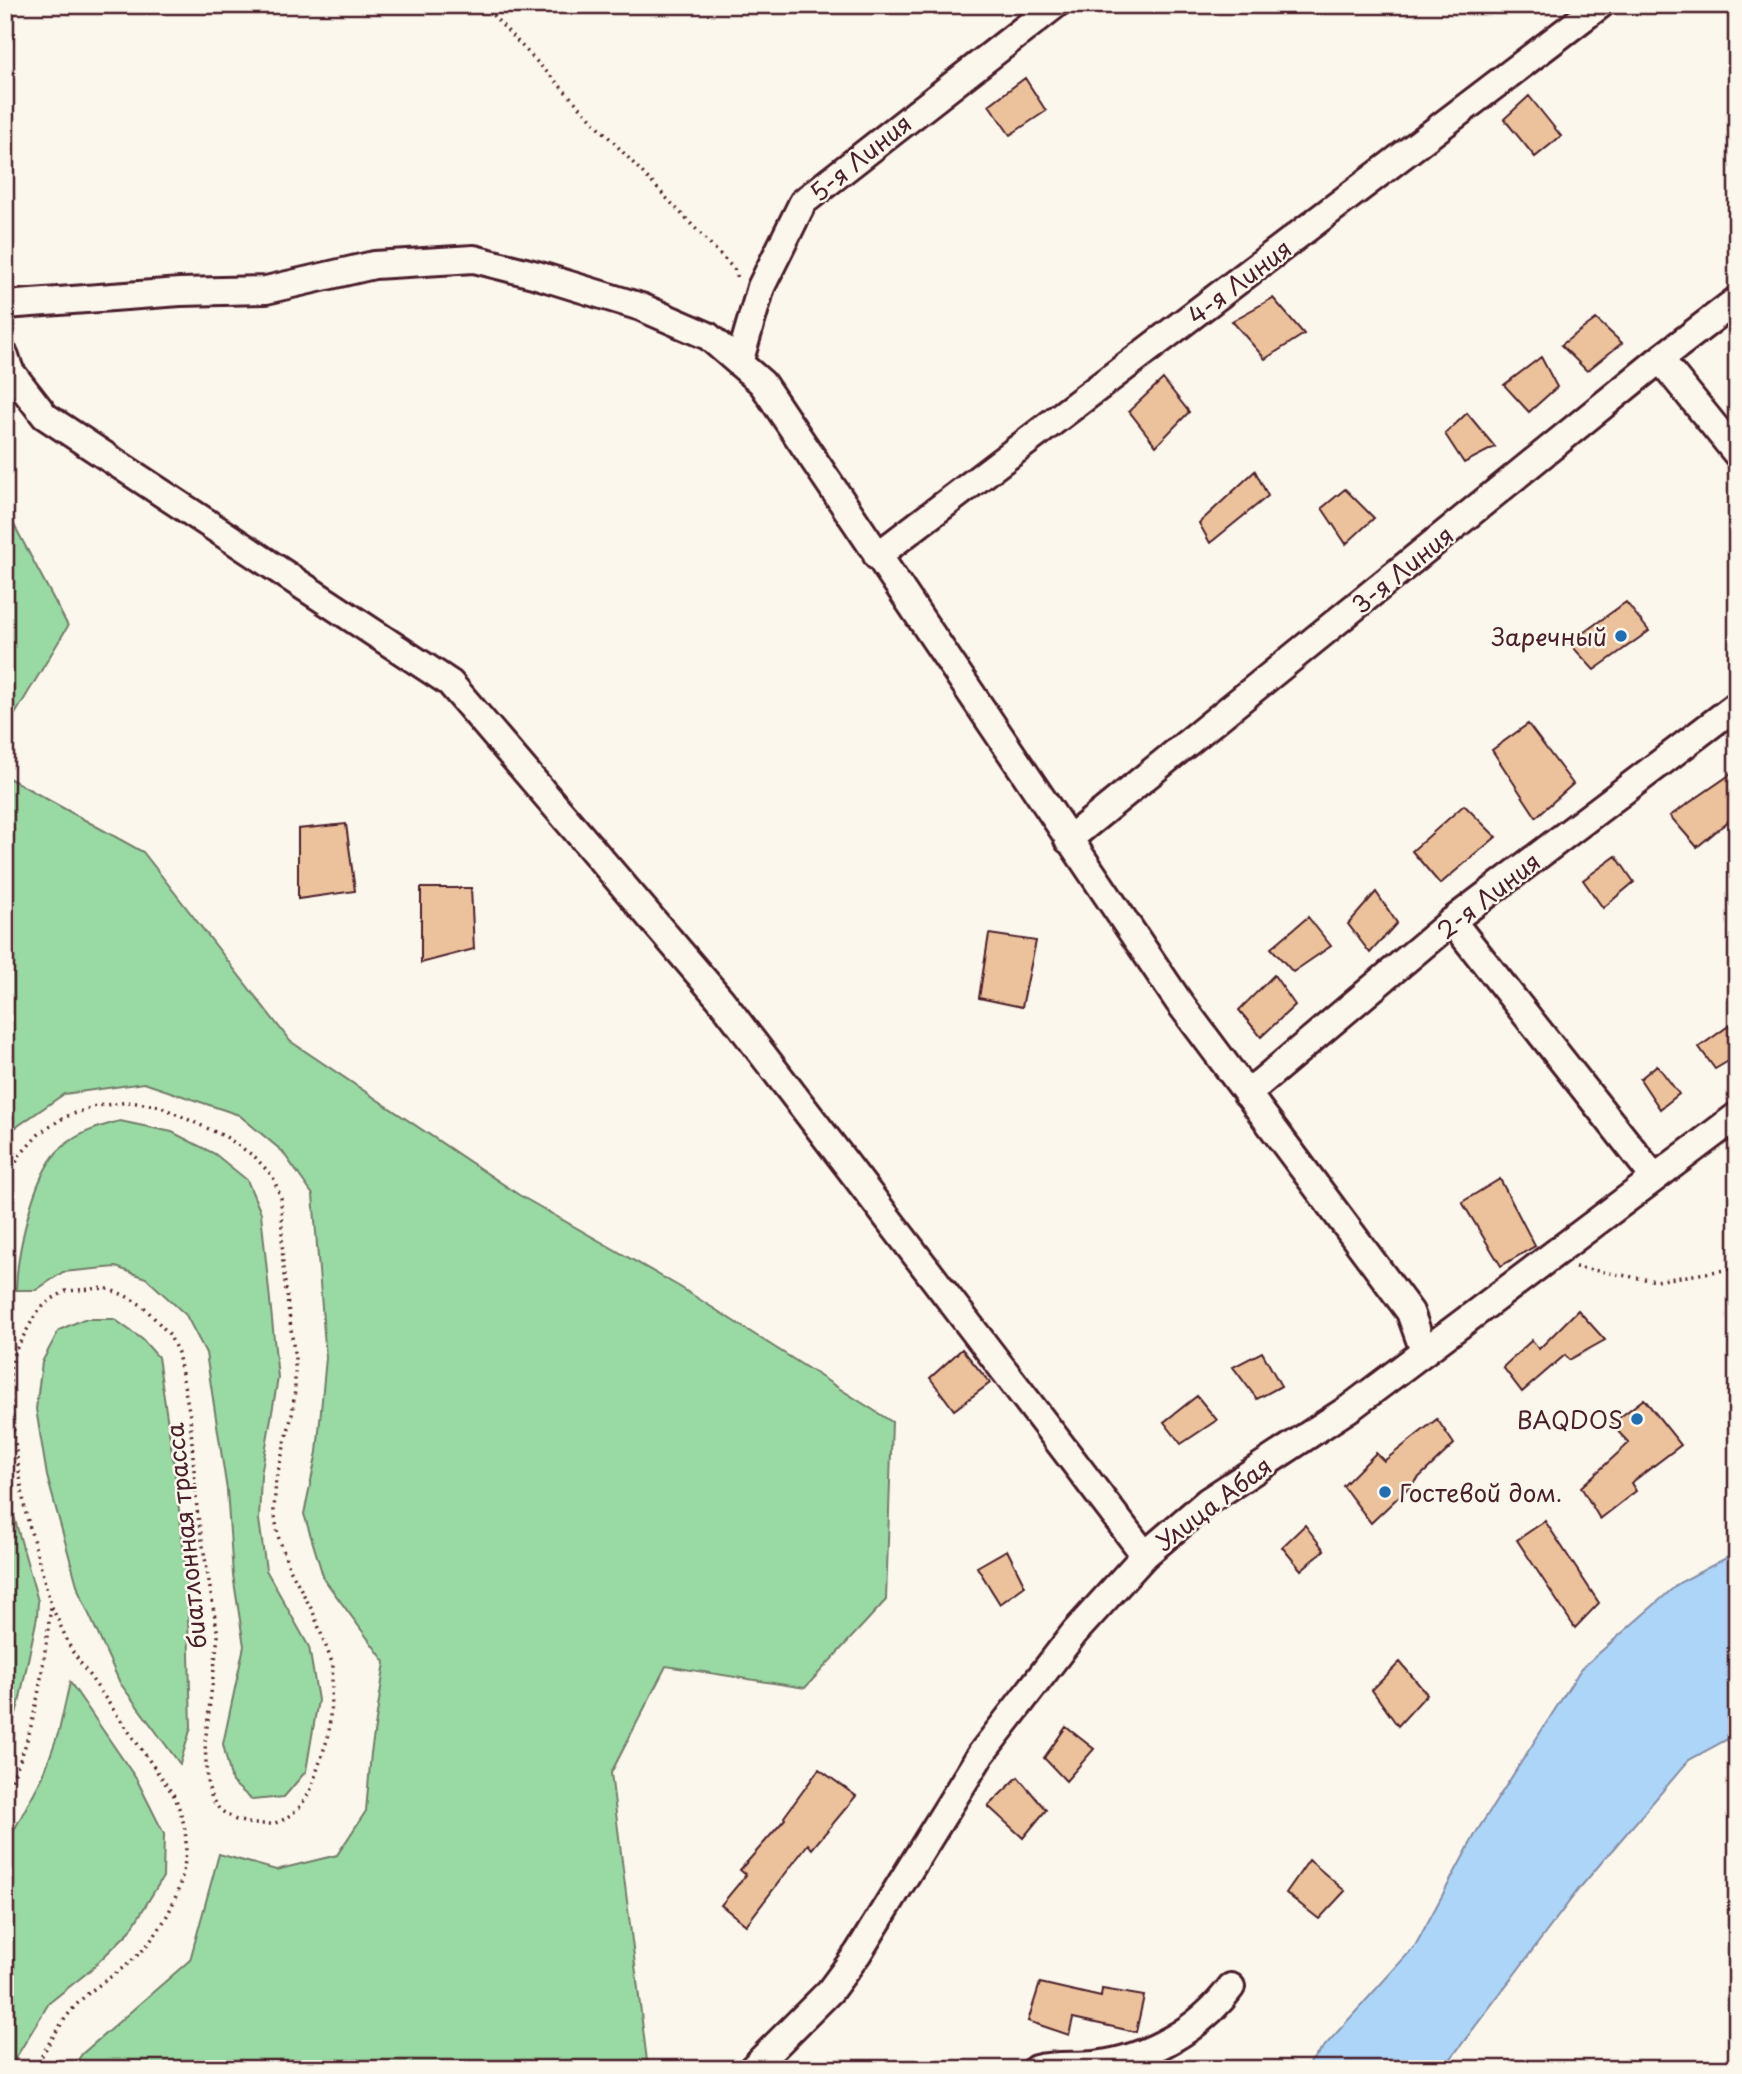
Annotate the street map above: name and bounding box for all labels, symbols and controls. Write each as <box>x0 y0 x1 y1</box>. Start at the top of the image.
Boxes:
street label: 5-я Линия <box>801 105 919 209</box>
street label: 4-я Линия <box>1179 230 1299 332</box>
street label: 3-я Линия <box>1343 517 1461 621</box>
place label: Заречный <box>1491 618 1607 654</box>
marker: Заречный <box>1613 628 1629 644</box>
street label: 2-я Линия <box>1429 843 1547 947</box>
place label: BAQDOS <box>1517 1401 1623 1437</box>
marker: BAQDOS <box>1629 1411 1645 1427</box>
street label: биатлонная трасса <box>155 1421 215 1651</box>
street label: Улица Абая <box>1147 1447 1279 1559</box>
place label: Гостевой дом. <box>1399 1474 1562 1510</box>
marker: Гостевой дом. <box>1377 1484 1393 1500</box>

